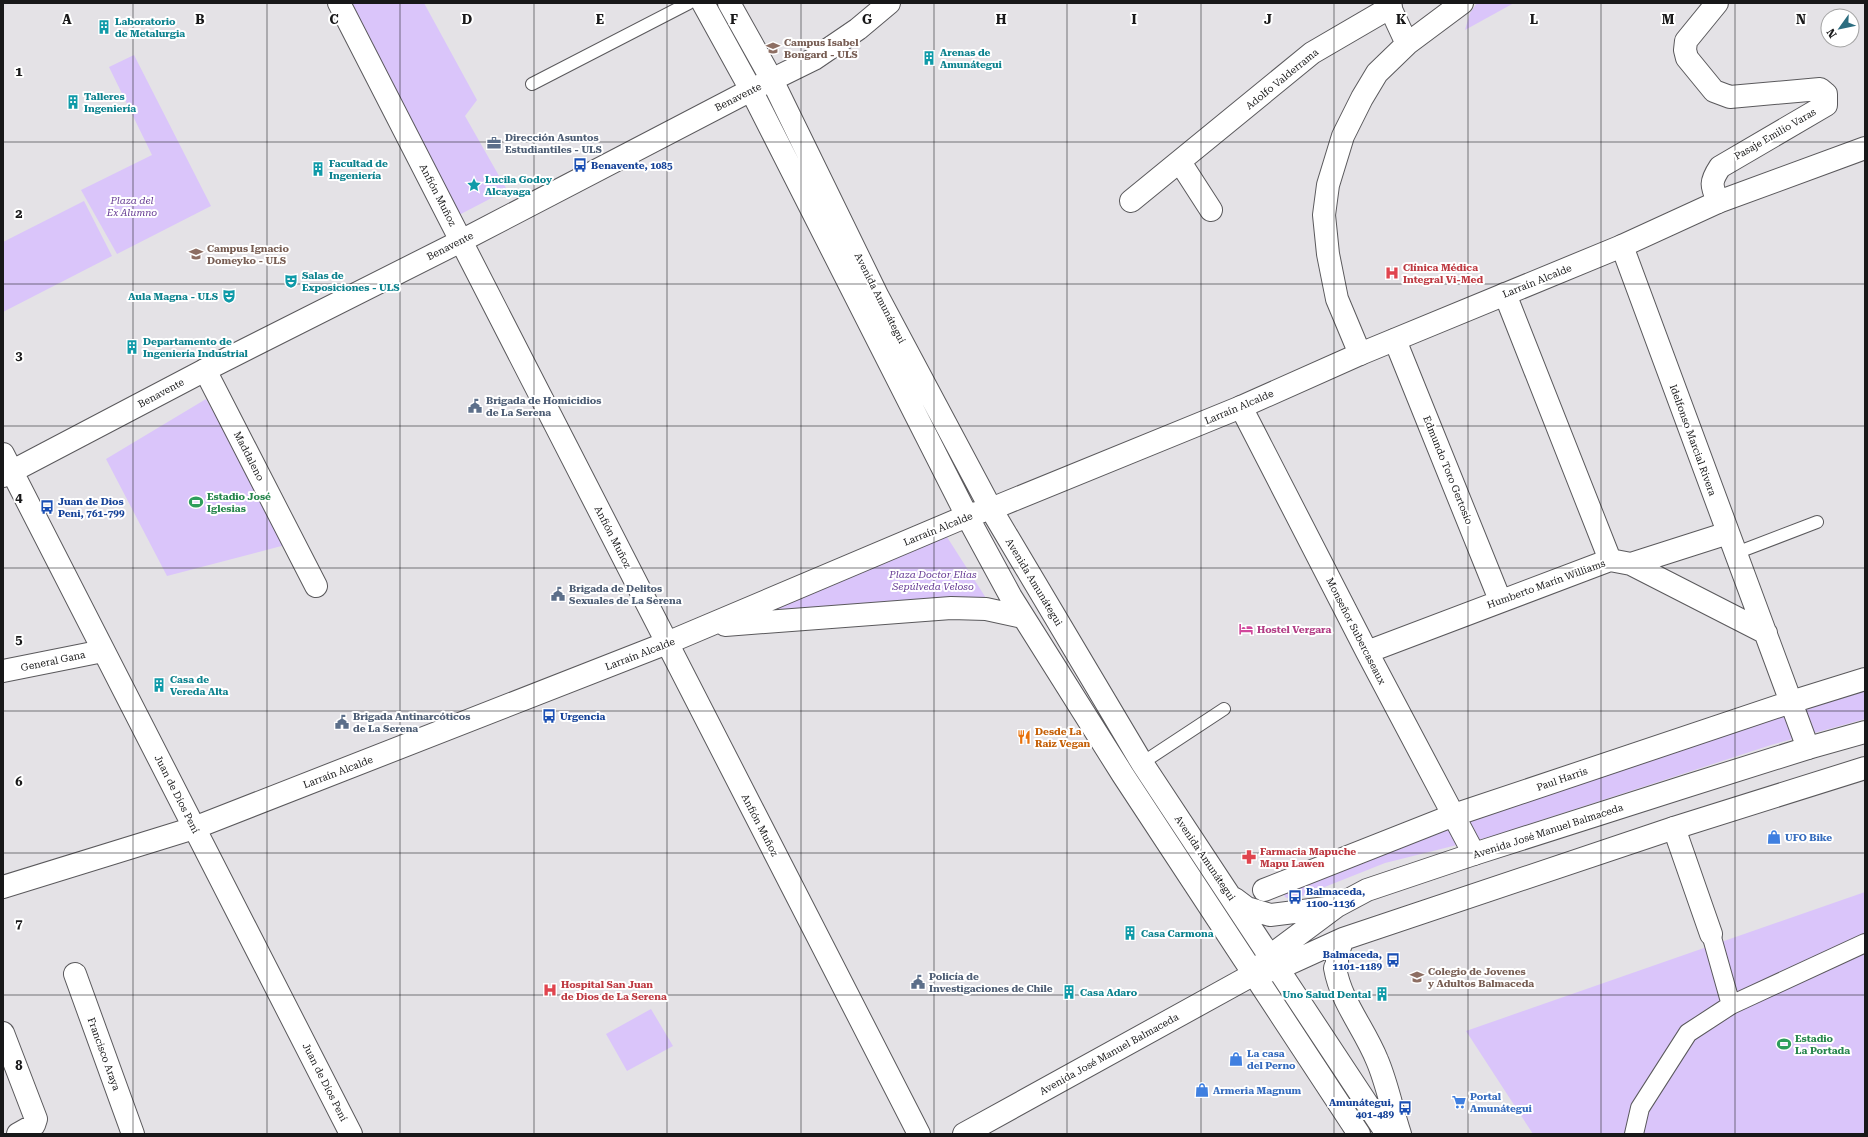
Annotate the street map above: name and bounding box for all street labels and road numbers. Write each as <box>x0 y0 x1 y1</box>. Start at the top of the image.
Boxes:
street label: Adolfo Valderrama <box>1244 46 1321 112</box>
street label: Benavente <box>713 80 763 113</box>
street label: Pasaje Emilio Varas <box>1732 106 1818 162</box>
street label: Anfión Muñoz <box>418 162 459 228</box>
street label: Benavente <box>425 229 475 262</box>
street label: Avenida Amunátegui <box>852 251 908 345</box>
street label: Larraín Alcalde <box>1501 262 1574 300</box>
street label: Benavente <box>136 376 186 410</box>
street label: Idelfonso Marcial Rivera <box>1668 383 1718 498</box>
street label: Larraín Alcalde <box>1203 387 1276 426</box>
street label: Edmundo Toro Gertosio <box>1421 414 1475 526</box>
street label: Maddaleno <box>232 429 266 483</box>
street label: Anfión Muñoz <box>593 504 634 570</box>
street label: Larraín Alcalde <box>902 510 975 548</box>
street label: Avenida Amunátegui <box>1004 536 1064 628</box>
street label: Humberto Marín Williams <box>1485 557 1607 611</box>
street label: Monseñor Subercaseaux <box>1324 576 1388 686</box>
street label: Larraín Alcalde <box>604 635 677 672</box>
street label: General Gana <box>20 649 87 673</box>
street label: Juan de Dios Pení <box>153 753 201 835</box>
street label: Larraín Alcalde <box>302 753 375 790</box>
street label: Paul Harris <box>1535 765 1589 793</box>
street label: Anfión Muñoz <box>740 792 781 858</box>
street label: Avenida José Manuel Balmaceda <box>1472 801 1625 861</box>
street label: Avenida Amunátegui <box>1172 813 1238 903</box>
street label: Avenida José Manuel Balmaceda <box>1038 1011 1181 1097</box>
street label: Francisco Araya <box>86 1016 123 1093</box>
street label: Juan de Dios Pení <box>301 1041 349 1123</box>

